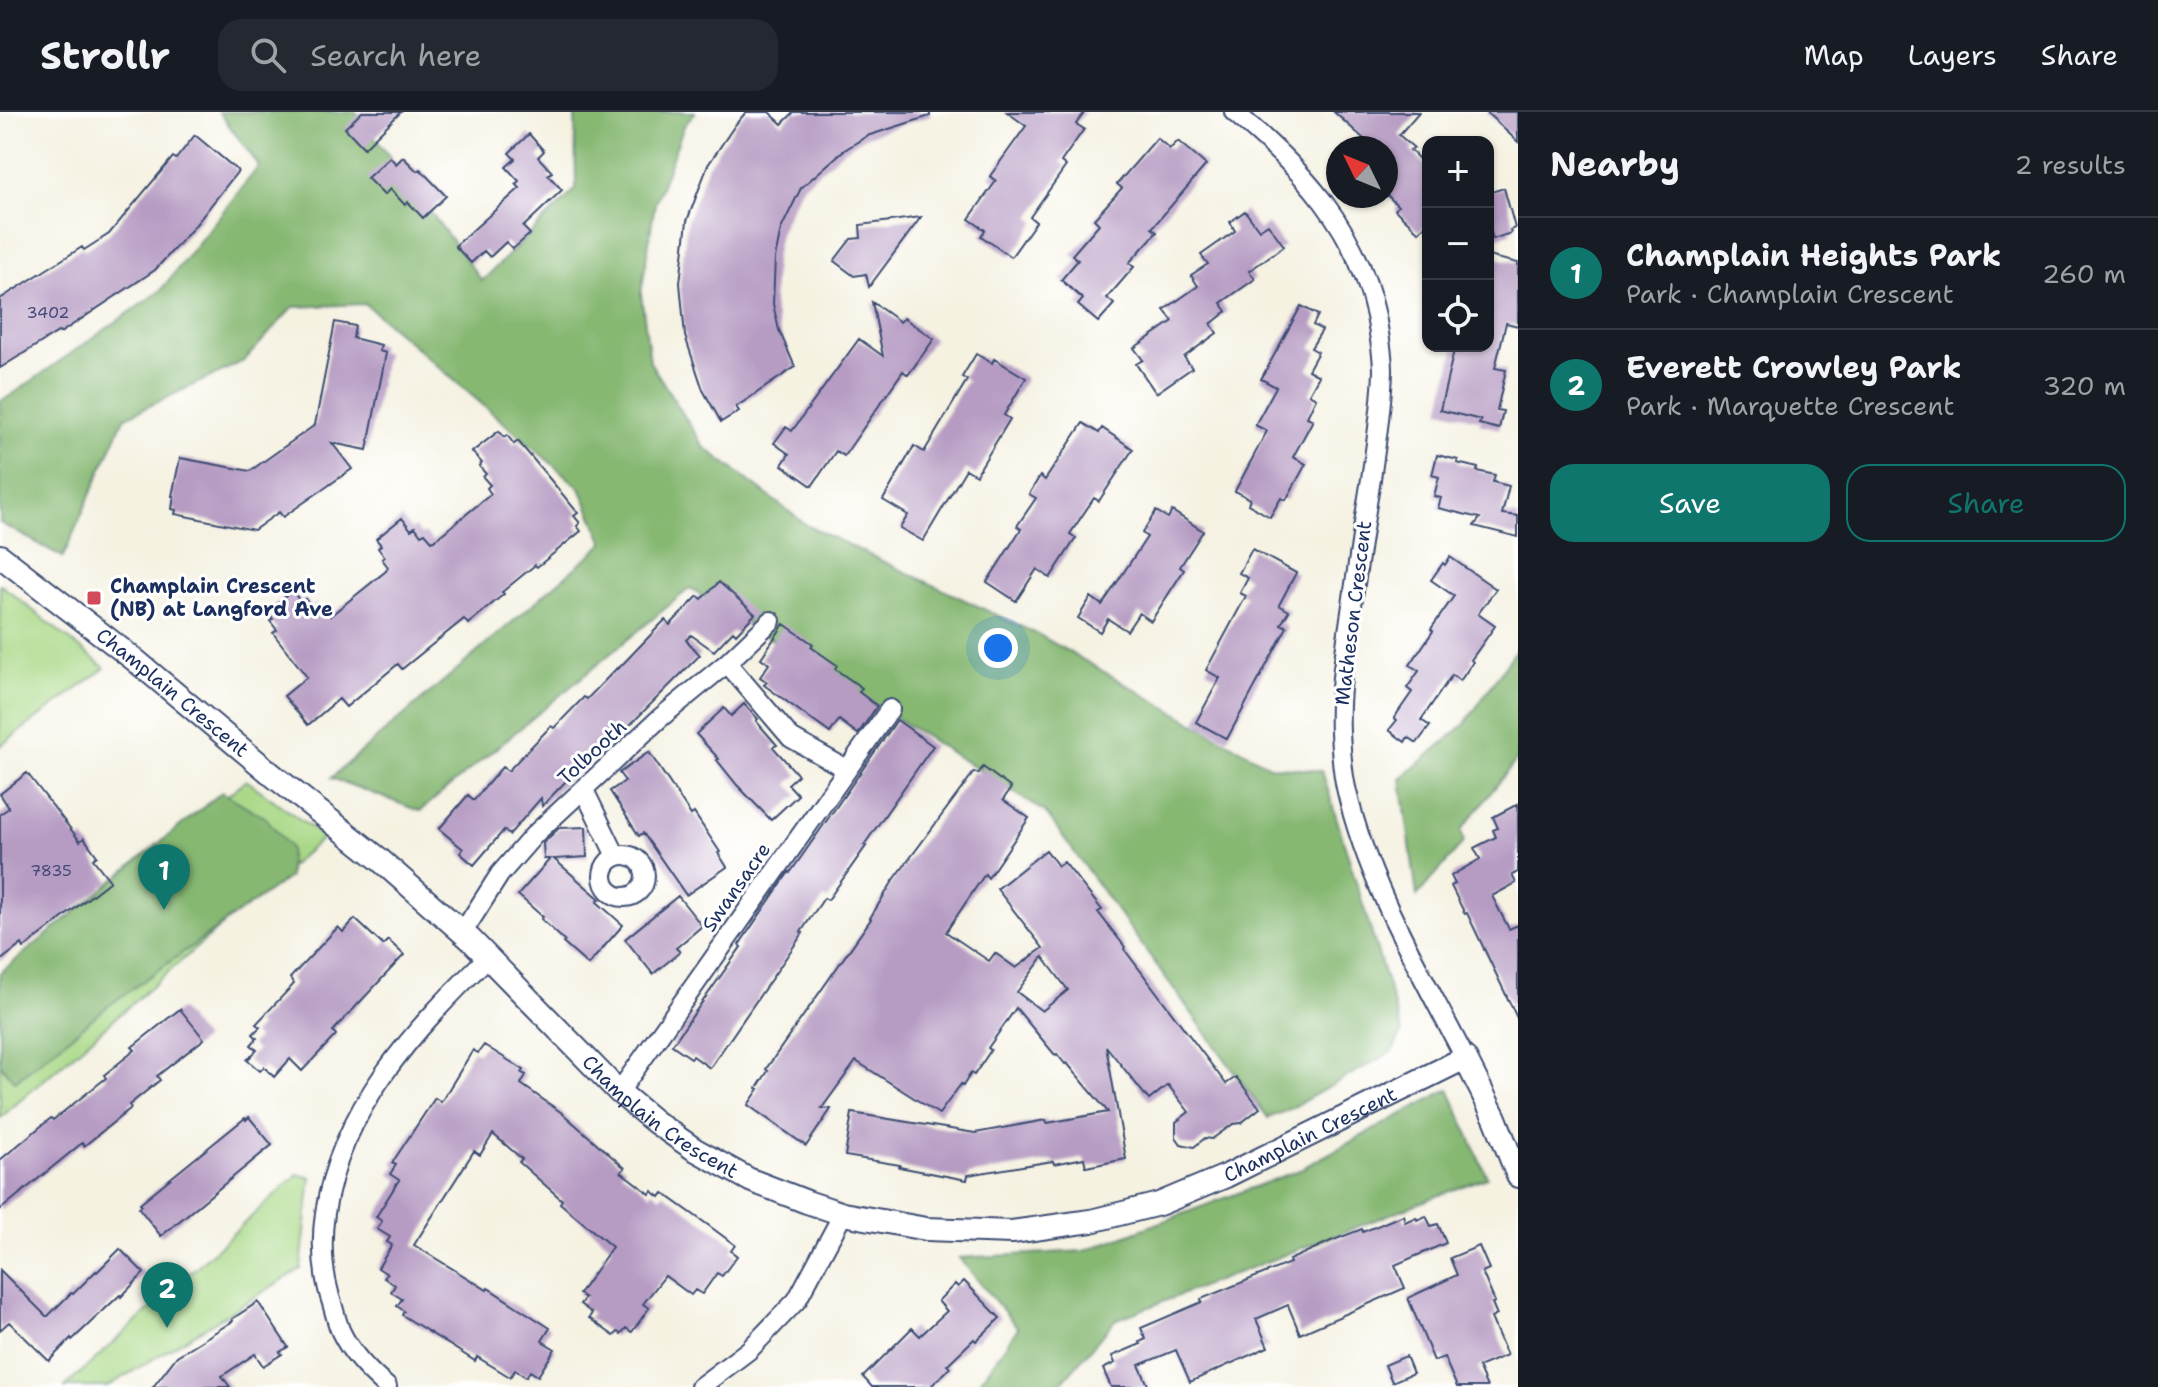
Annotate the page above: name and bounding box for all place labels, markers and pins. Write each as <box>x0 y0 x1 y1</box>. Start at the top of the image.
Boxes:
place label: Champlain Crescent (NB) at Langford Ave <box>110 573 333 622</box>
marker: Champlain Crescent (NB) at Langford Ave <box>85 589 103 607</box>
pin: 1 <box>138 844 190 910</box>
pin: 2 <box>141 1262 193 1328</box>

